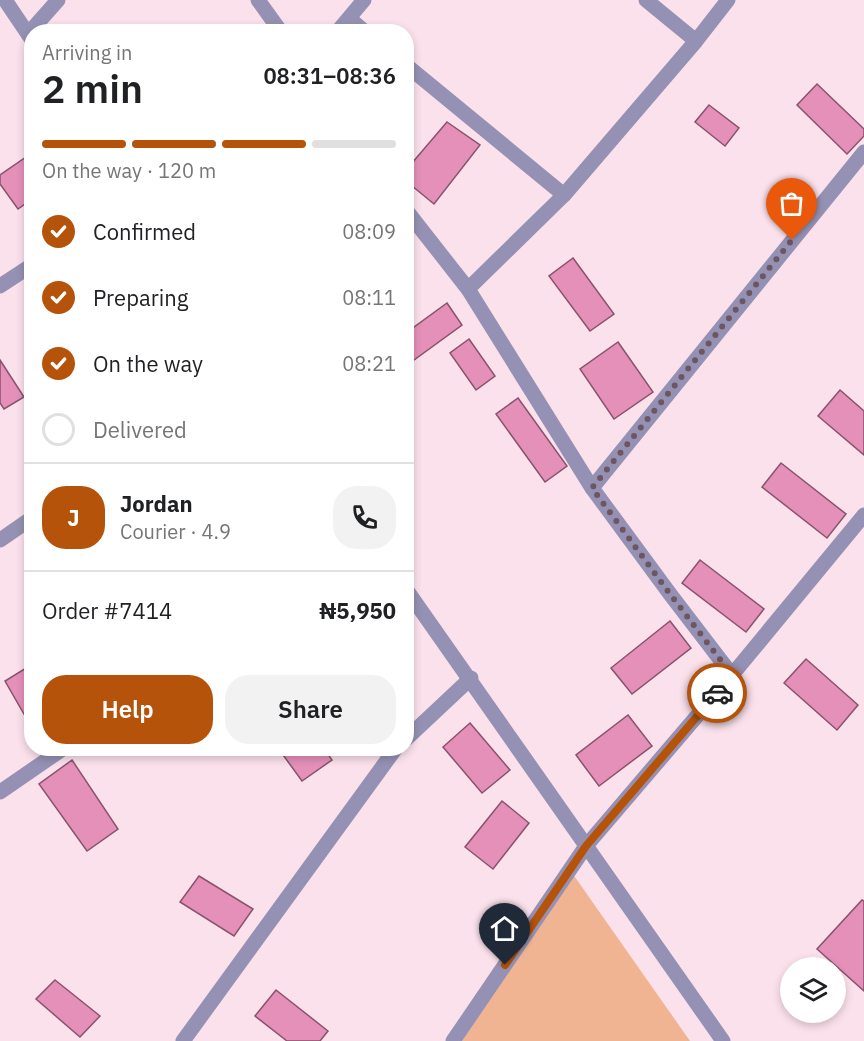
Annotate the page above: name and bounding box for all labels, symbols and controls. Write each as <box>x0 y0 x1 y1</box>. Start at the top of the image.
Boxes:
text: Arriving in <box>42 39 132 66</box>
text: 08:31–08:36 <box>263 61 396 90</box>
text: 2 min <box>42 63 143 114</box>
text: On the way · 120 m <box>42 157 216 184</box>
pin <box>766 178 817 240</box>
icon: bag <box>775 187 808 220</box>
icon: check <box>42 215 75 248</box>
text: Confirmed <box>93 217 196 246</box>
text: 08:09 <box>342 218 396 245</box>
icon: check <box>42 281 75 314</box>
text: Preparing <box>93 283 188 312</box>
text: 08:11 <box>342 284 396 311</box>
icon: check <box>42 347 75 380</box>
text: On the way <box>93 349 203 378</box>
text: 08:21 <box>342 350 396 377</box>
text: Delivered <box>93 415 187 444</box>
button: phone <box>333 486 396 549</box>
text: Jordan <box>120 489 193 518</box>
text: J <box>67 503 80 532</box>
text: Courier · 4.9 <box>120 518 231 545</box>
text: Order #7414 <box>42 596 172 625</box>
text: ₦5,950 <box>319 596 396 625</box>
courier <box>687 663 747 723</box>
button: Help <box>42 675 213 744</box>
button: Share <box>225 675 396 744</box>
icon: car <box>701 677 734 710</box>
pin <box>479 903 530 965</box>
icon: home <box>488 912 521 945</box>
map controls <box>780 957 846 1023</box>
button: layers <box>780 957 846 1023</box>

